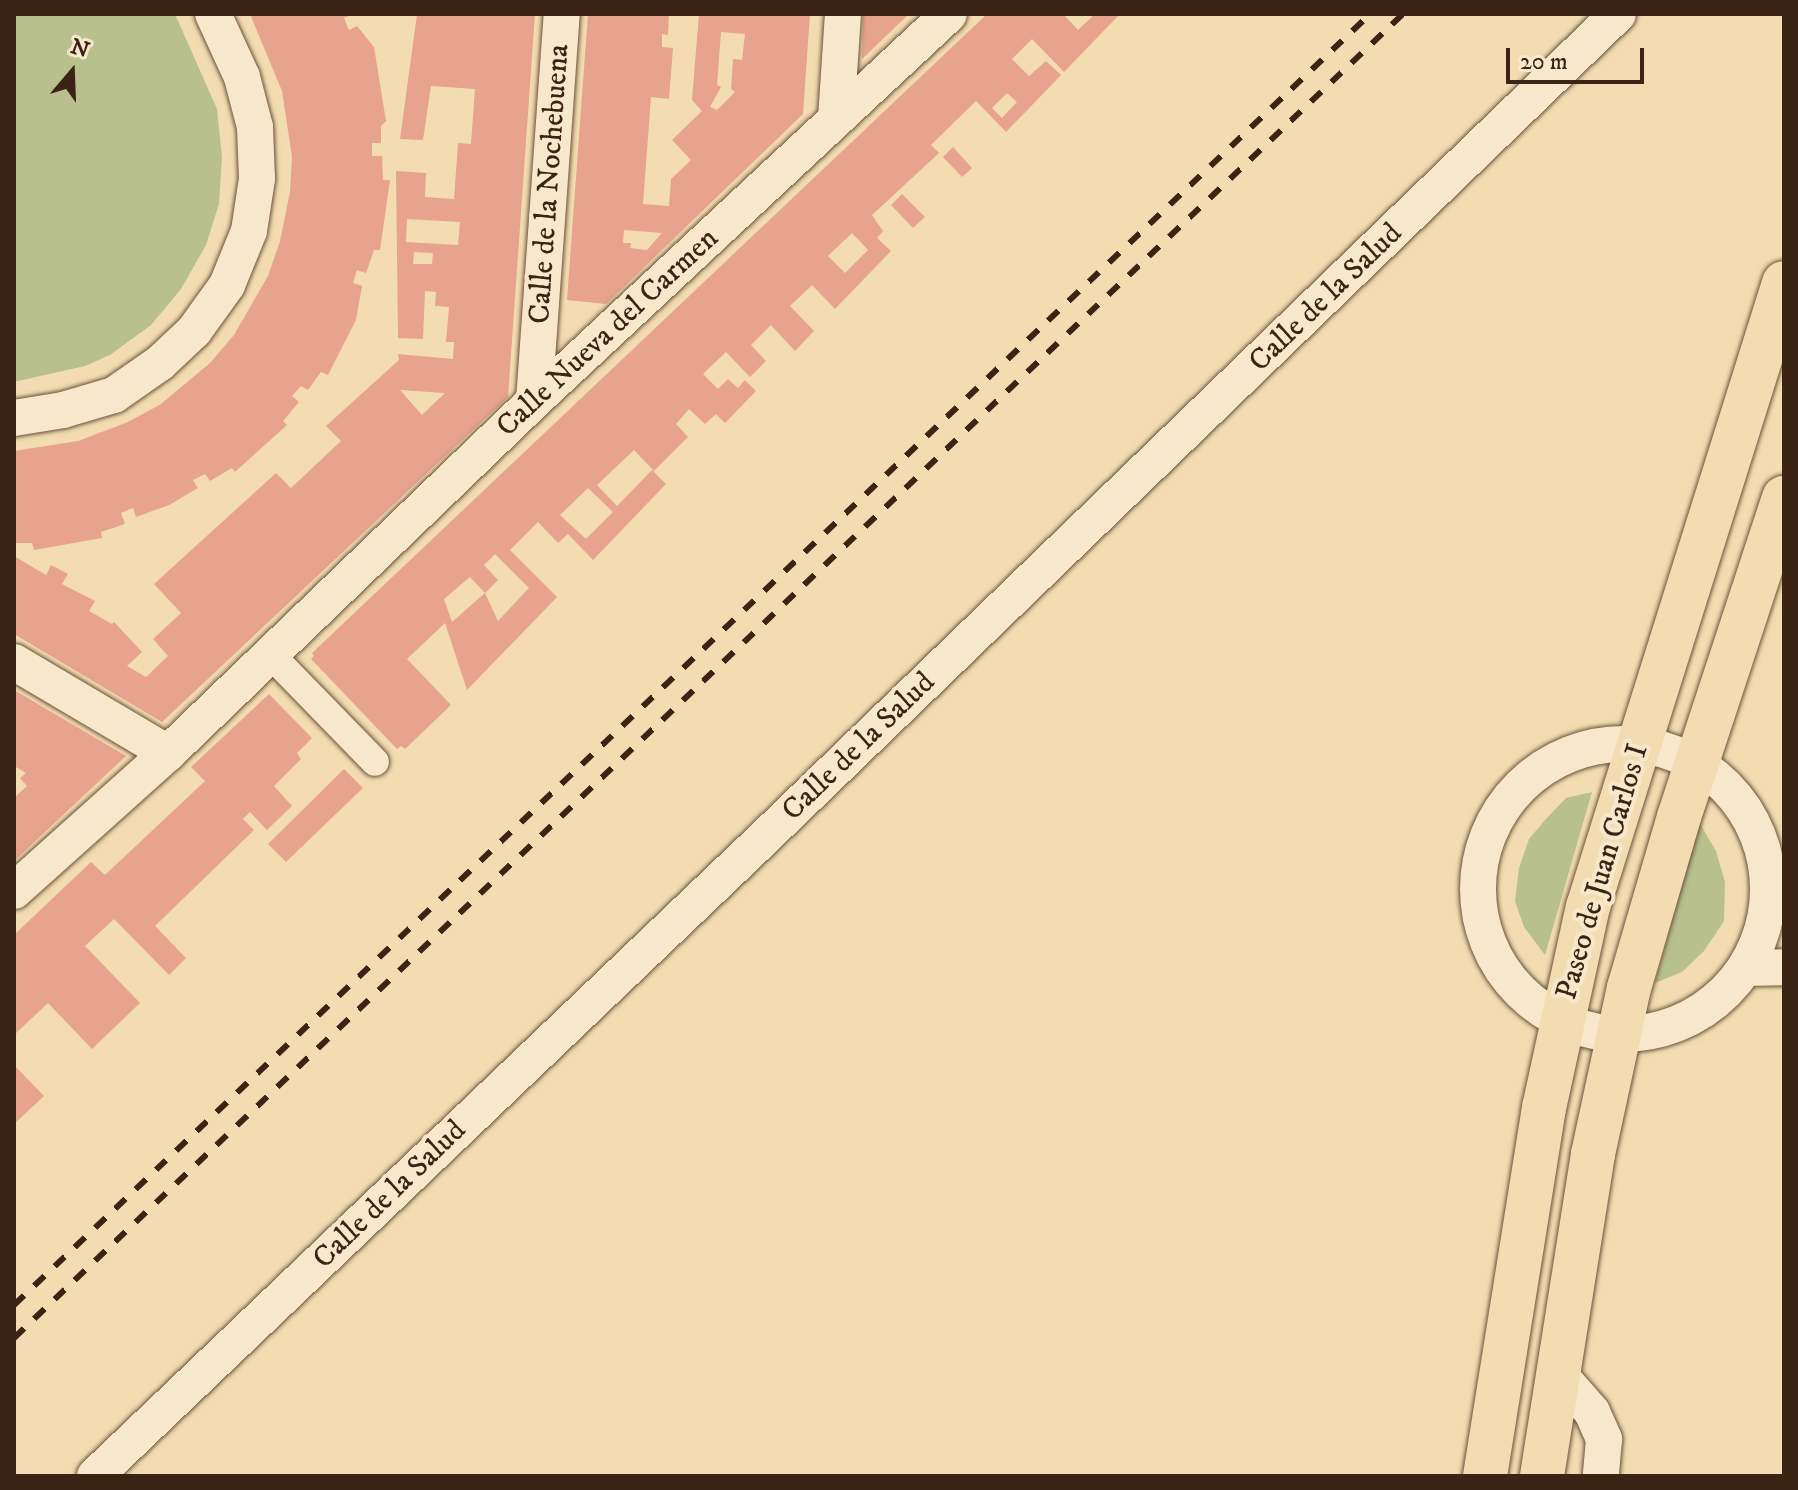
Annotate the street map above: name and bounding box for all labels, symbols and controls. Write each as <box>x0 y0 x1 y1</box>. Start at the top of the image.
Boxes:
north arrow <box>32 32 112 112</box>
scale bar <box>1510 32 1648 82</box>
text: N <box>67 33 93 65</box>
street label: Calle de la Nochebuena <box>522 43 578 325</box>
text: 20 m <box>1520 47 1568 77</box>
street label: Calle de la Salud <box>1242 216 1410 380</box>
street label: Calle Nueva del Carmen <box>490 221 726 445</box>
street label: Calle de la Salud <box>775 665 943 829</box>
street label: Paseo de Juan Carlos I <box>1549 740 1657 1004</box>
street label: Calle de la Salud <box>306 1113 474 1277</box>

